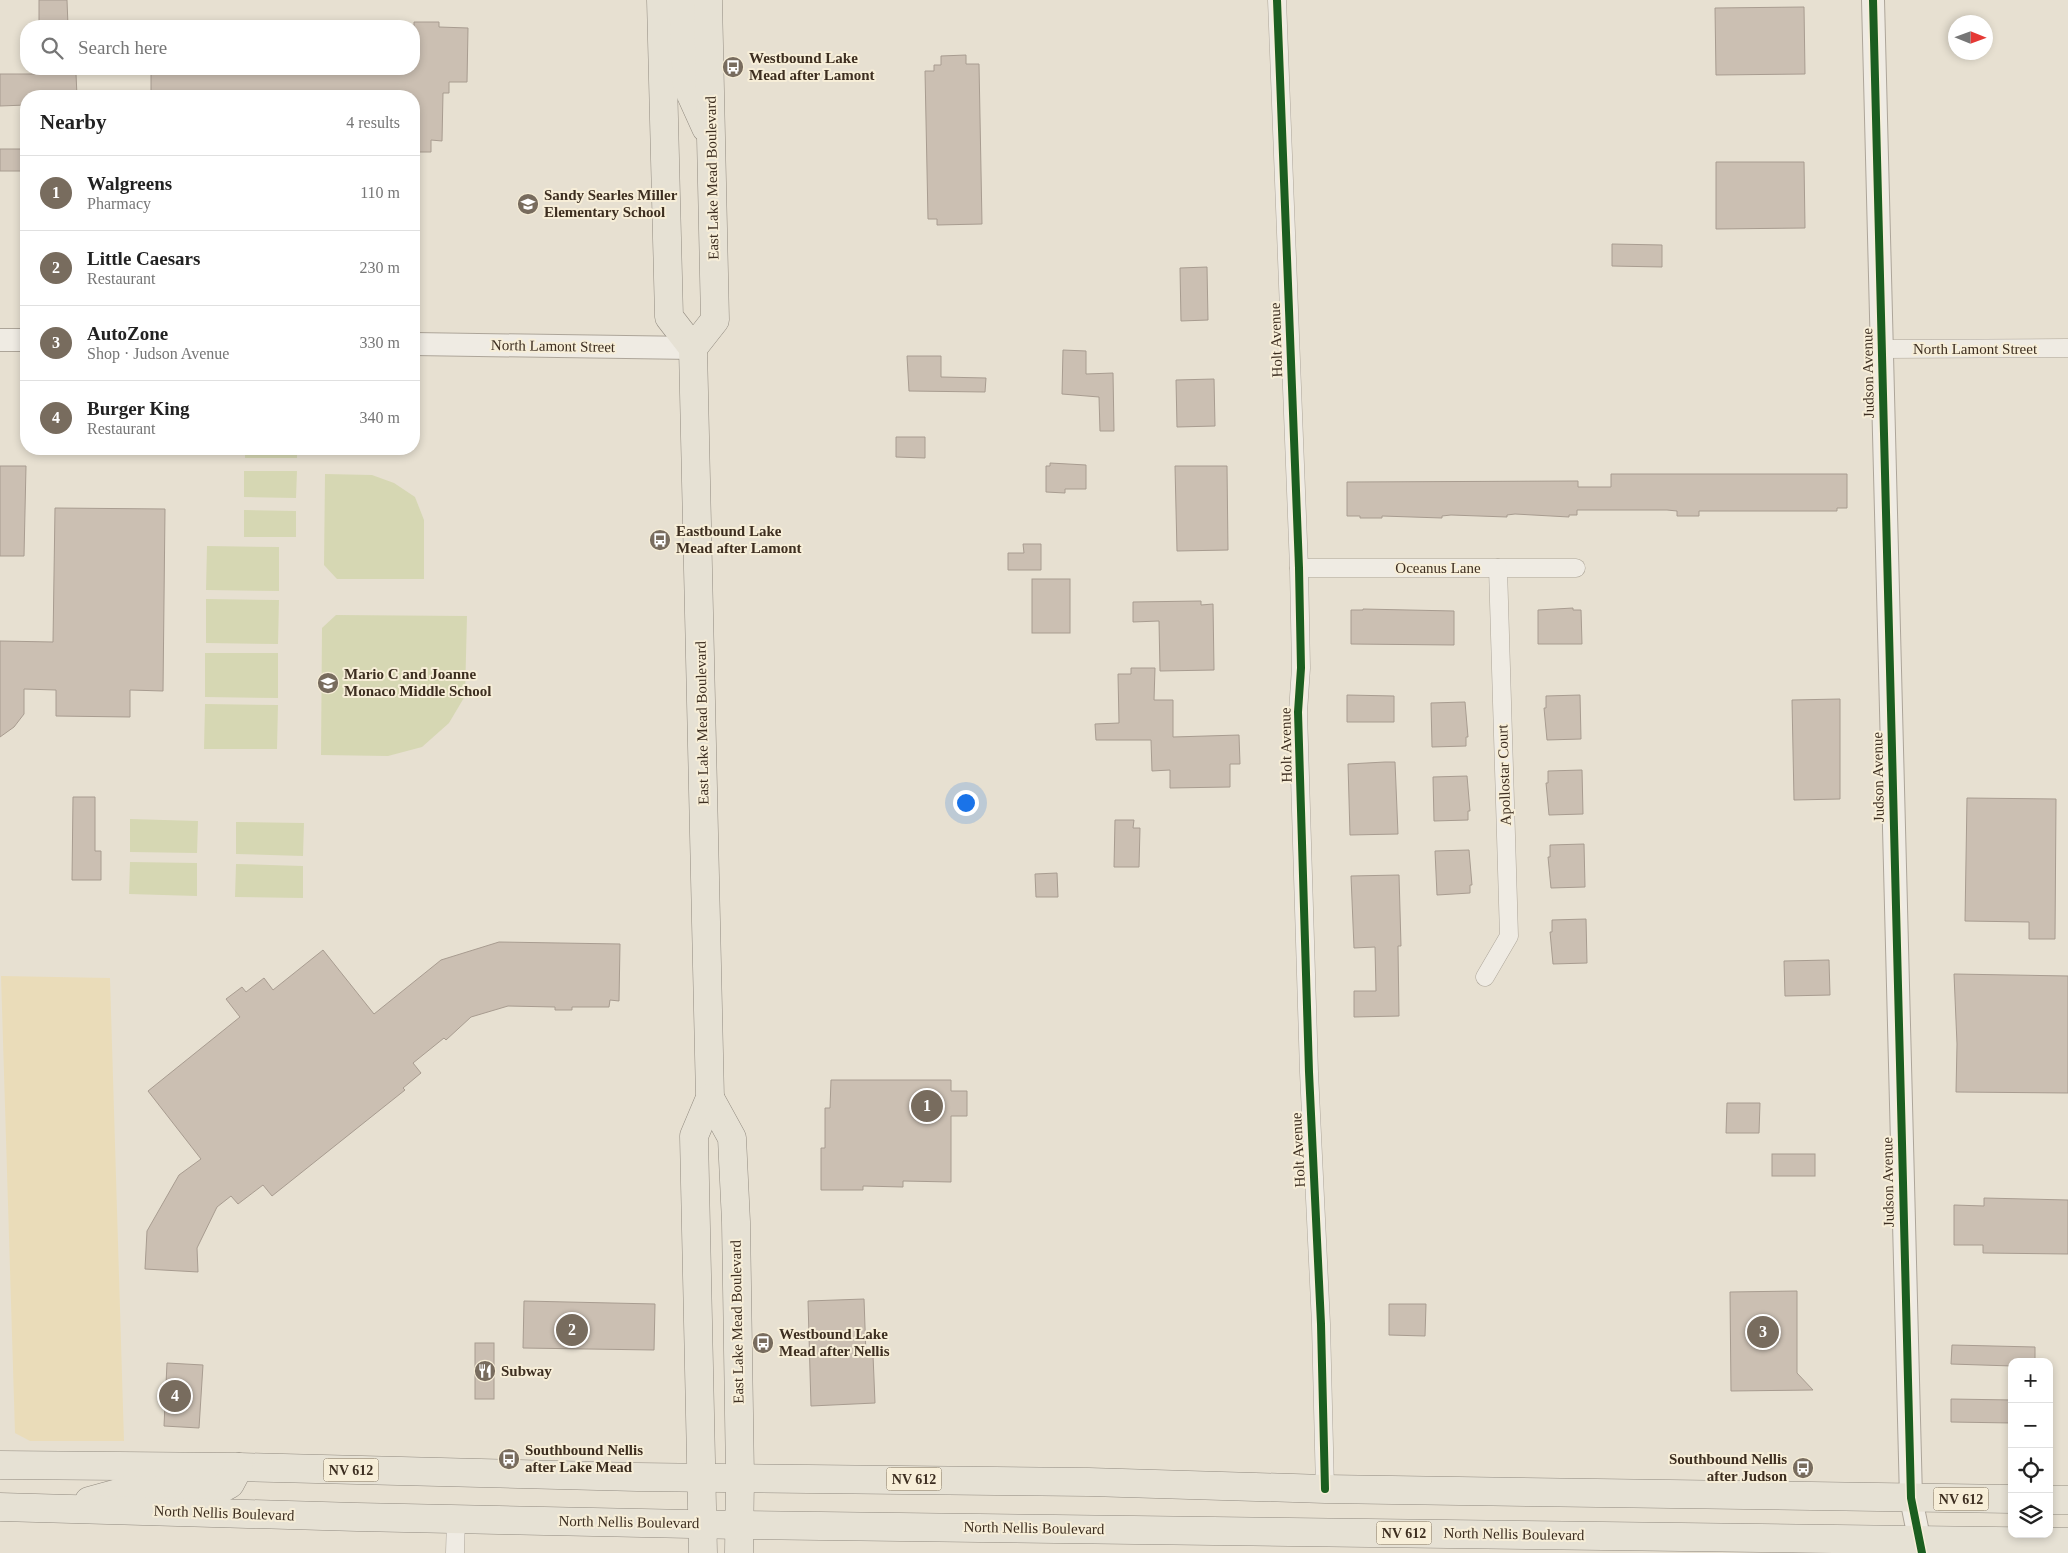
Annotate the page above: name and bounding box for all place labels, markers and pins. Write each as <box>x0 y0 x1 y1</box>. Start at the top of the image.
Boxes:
place label: Westbound Lake Mead after Lamont <box>749 50 875 83</box>
bus stop icon: Westbound Lake Mead after Lamont <box>721 55 745 79</box>
place label: Sandy Searles Miller Elementary School <box>544 187 678 220</box>
school or university icon: Sandy Searles Miller Elementary School <box>516 192 540 216</box>
place label: Eastbound Lake Mead after Lamont <box>676 523 802 556</box>
bus stop icon: Eastbound Lake Mead after Lamont <box>648 528 672 552</box>
place label: Mario C and Joanne Monaco Middle School <box>344 666 492 699</box>
school or university icon: Mario C and Joanne Monaco Middle School <box>316 671 340 695</box>
pin: 1 <box>911 1087 943 1125</box>
pin: 2 <box>556 1311 588 1349</box>
pin: 3 <box>1747 1313 1779 1351</box>
place label: Westbound Lake Mead after Nellis <box>779 1326 890 1359</box>
bus stop icon: Westbound Lake Mead after Nellis <box>751 1331 775 1355</box>
restaurant icon: Subway <box>473 1359 497 1383</box>
place label: Subway <box>501 1363 552 1379</box>
pin: 4 <box>159 1377 191 1415</box>
place label: Southbound Nellis after Lake Mead <box>525 1442 643 1475</box>
bus stop icon: Southbound Nellis after Lake Mead <box>497 1447 521 1471</box>
place label: Southbound Nellis after Judson <box>1669 1451 1788 1484</box>
bus stop icon: Southbound Nellis after Judson <box>1791 1456 1815 1480</box>

